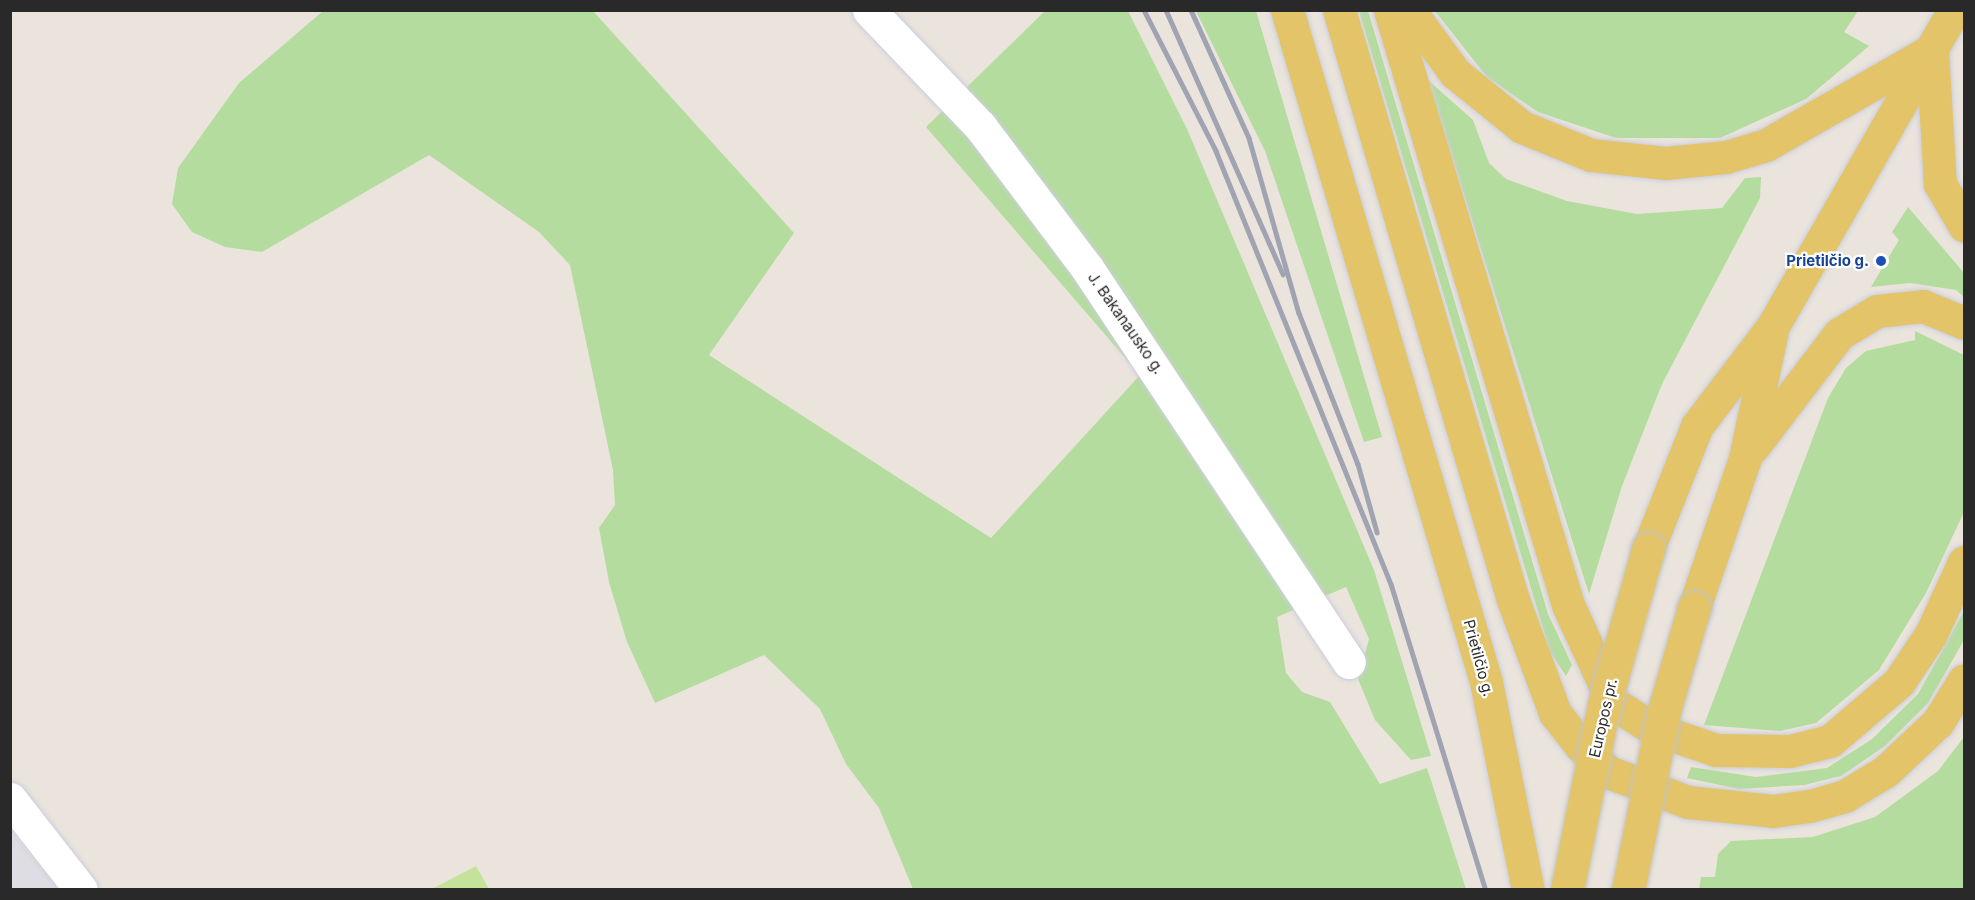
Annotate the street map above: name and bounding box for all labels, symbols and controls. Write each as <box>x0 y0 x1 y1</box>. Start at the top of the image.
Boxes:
place label: Prietilčio g. <box>1786 252 1869 270</box>
marker: Prietilčio g. <box>1874 254 1888 268</box>
street label: J. Bakanausko g. <box>1084 269 1168 377</box>
street label: Prietilčio g. <box>1460 618 1498 698</box>
street label: Europos pr. <box>1585 677 1621 759</box>

